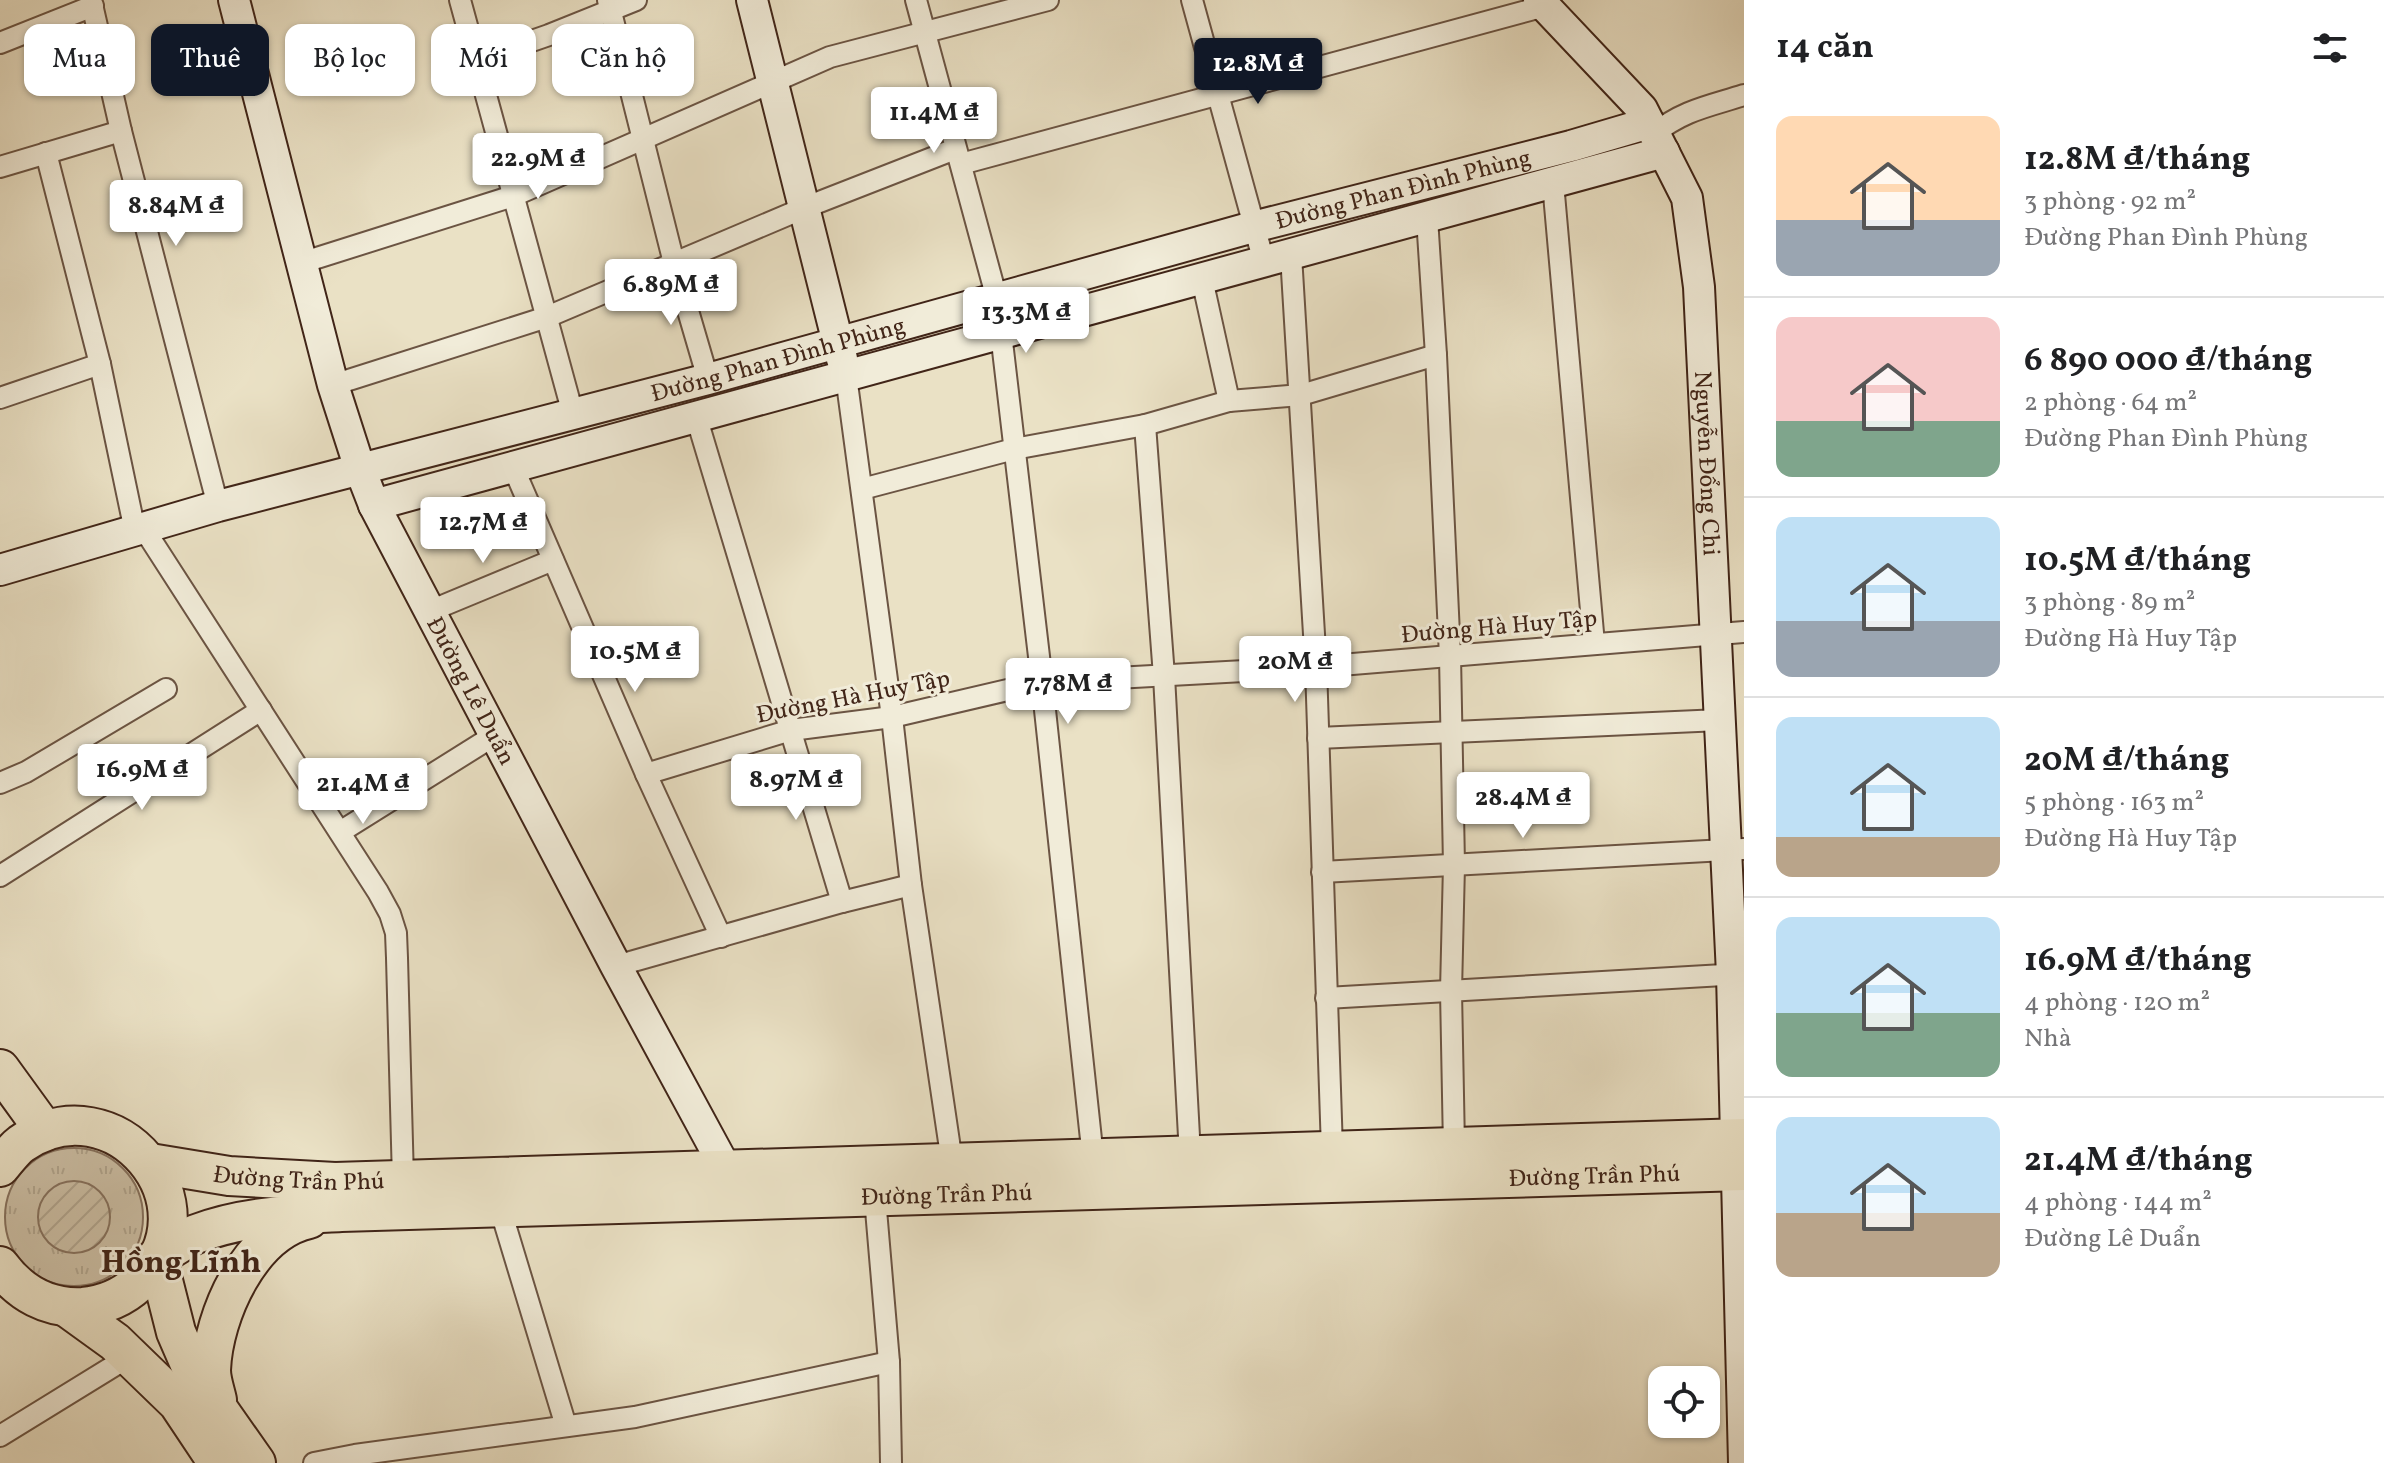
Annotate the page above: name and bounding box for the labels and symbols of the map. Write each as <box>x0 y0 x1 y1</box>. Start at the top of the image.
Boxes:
pin: 12.8M ₫ <box>1184 38 1332 106</box>
pin: 11.4M ₫ <box>860 87 1008 155</box>
pin: 22.9M ₫ <box>464 133 612 201</box>
street label: Đường Phan Đình Phùng <box>1272 142 1535 240</box>
pin: 8.84M ₫ <box>102 180 250 248</box>
pin: 6.89M ₫ <box>597 259 745 327</box>
pin: 13.3M ₫ <box>952 287 1100 355</box>
street label: Đường Phan Đình Phùng <box>647 310 909 412</box>
street label: Nguyễn Đổng Chi <box>1684 370 1727 557</box>
pin: 12.7M ₫ <box>409 497 557 565</box>
street label: Đường Hà Huy Tập <box>1400 602 1599 654</box>
street label: Đường Lê Duẩn <box>417 611 523 772</box>
pin: 10.5M ₫ <box>561 626 709 694</box>
pin: 20M ₫ <box>1239 636 1351 704</box>
pin: 7.78M ₫ <box>994 658 1142 726</box>
street label: Đường Hà Huy Tập <box>754 663 953 733</box>
pin: 16.9M ₫ <box>68 744 216 812</box>
pin: 8.97M ₫ <box>722 754 870 822</box>
pin: 21.4M ₫ <box>289 758 437 826</box>
pin: 28.4M ₫ <box>1449 772 1597 840</box>
street label: Đường Trần Phú <box>1508 1158 1681 1197</box>
street label: Đường Trần Phú <box>210 1159 385 1201</box>
street label: Đường Trần Phú <box>860 1177 1033 1216</box>
district label: Hồng Lĩnh <box>101 1242 261 1286</box>

